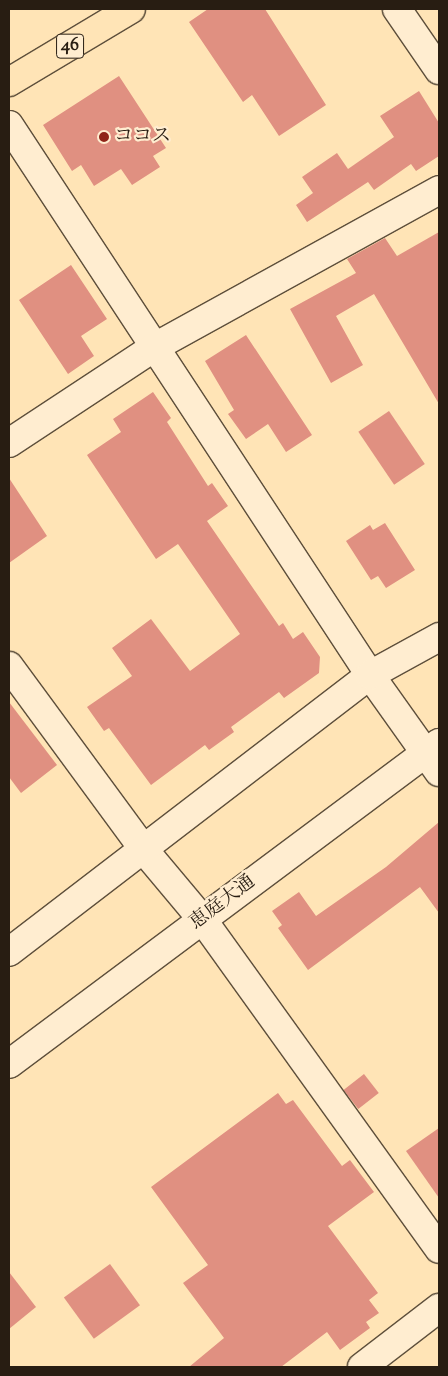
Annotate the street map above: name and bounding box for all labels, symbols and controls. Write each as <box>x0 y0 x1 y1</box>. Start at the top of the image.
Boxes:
road number: 46 <box>55 30 85 61</box>
place label: ココス <box>114 126 171 148</box>
marker: ココス <box>98 131 110 143</box>
street label: 恵庭大通 <box>186 871 260 935</box>

